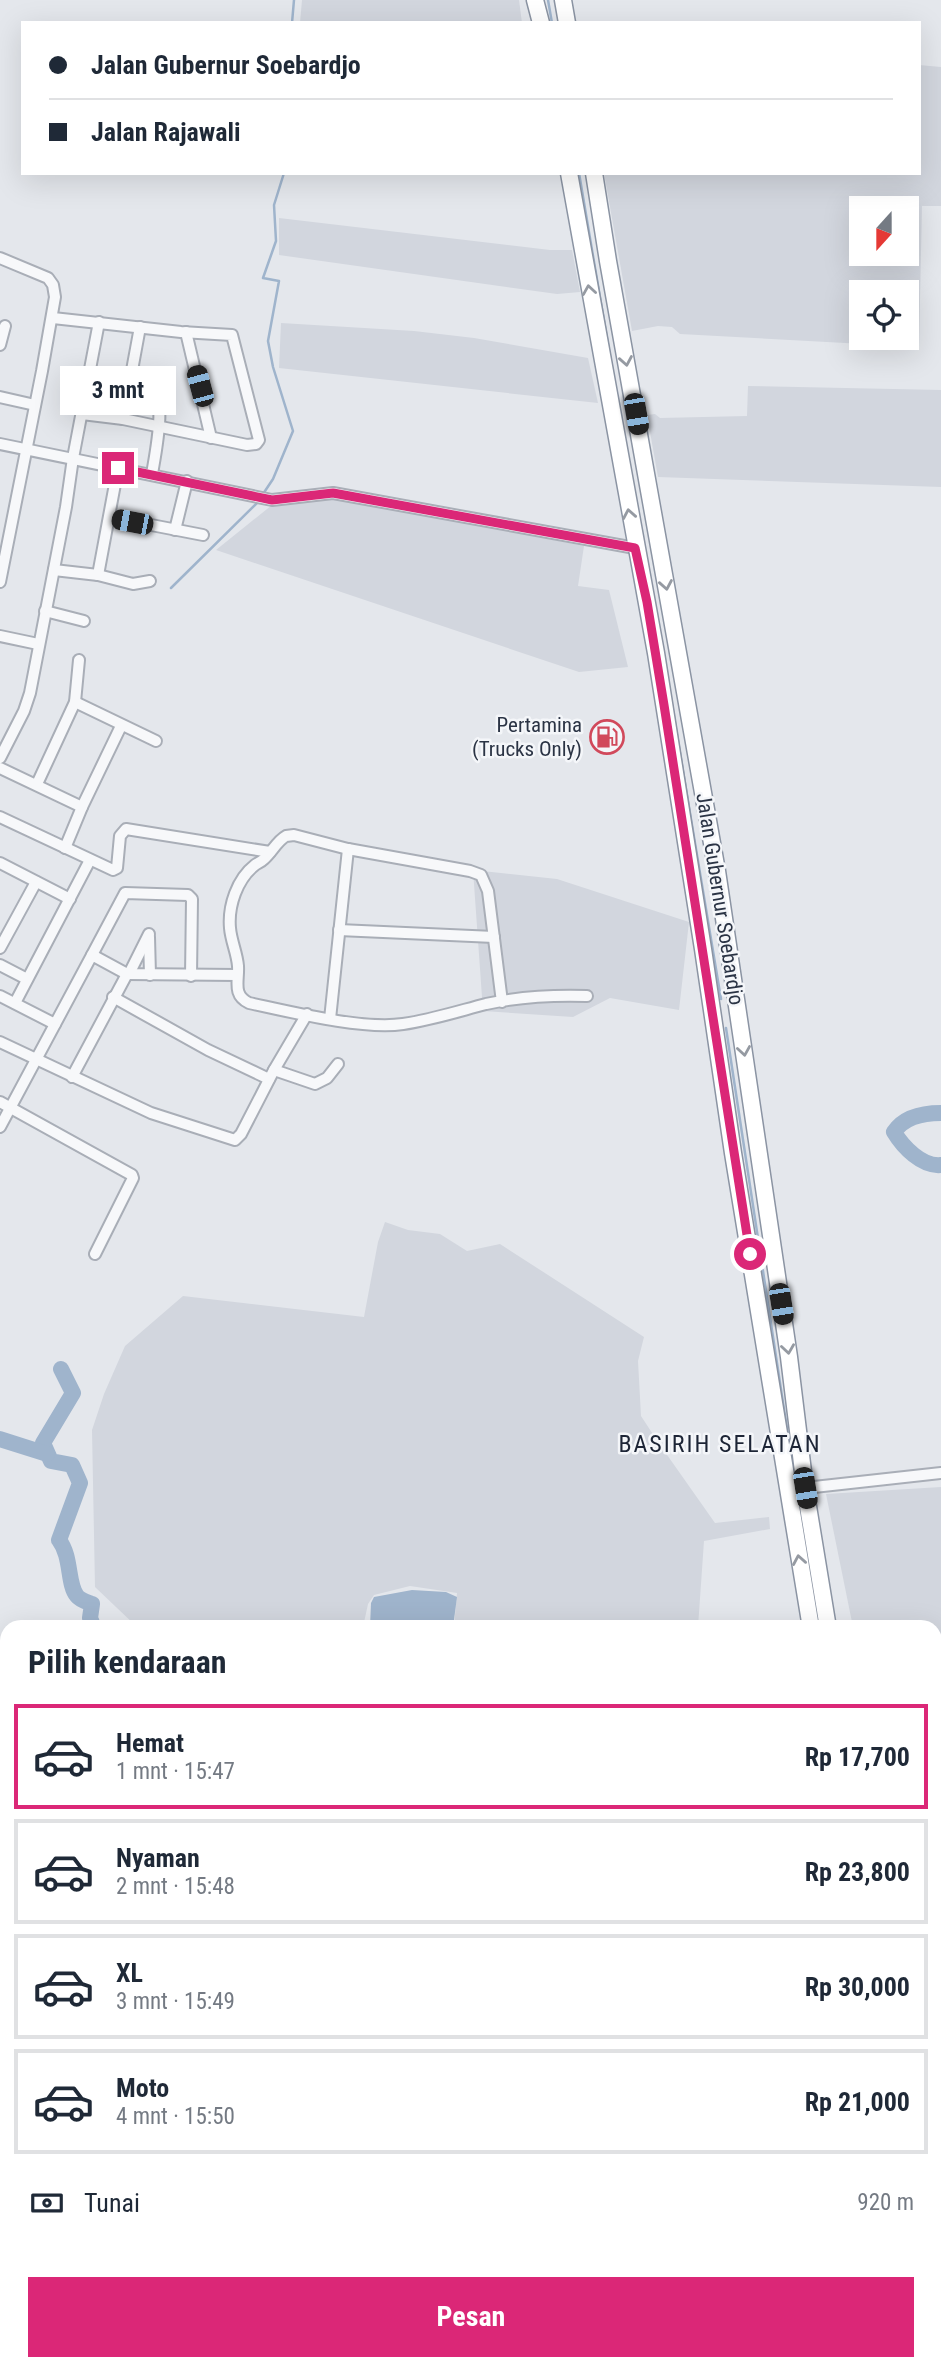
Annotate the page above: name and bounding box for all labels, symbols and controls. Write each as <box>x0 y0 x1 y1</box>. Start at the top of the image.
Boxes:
text: Jalan Gubernur Soebardjo <box>91 50 361 80</box>
text: Jalan Rajawali <box>91 117 241 147</box>
north arrow <box>849 196 919 266</box>
map controls <box>849 196 919 350</box>
button: locate <box>849 280 919 350</box>
one-way arrow <box>582 284 597 296</box>
one-way arrow <box>618 355 633 367</box>
car <box>185 363 216 409</box>
callout: 3 mnt <box>60 366 176 416</box>
text: 3 mnt <box>92 377 144 404</box>
car <box>623 391 650 437</box>
route end <box>102 452 134 484</box>
car <box>110 508 155 536</box>
one-way arrow <box>622 508 637 520</box>
one-way arrow <box>658 579 673 591</box>
place label: Pertamina (Trucks Only) <box>472 713 582 761</box>
fuel station icon: Pertamina (Trucks Only) <box>588 718 626 756</box>
street label: Jalan Gubernur Soebardjo <box>691 791 749 1007</box>
one-way arrow <box>736 1045 751 1057</box>
route start <box>734 1238 766 1270</box>
car <box>768 1282 795 1326</box>
one-way arrow <box>780 1343 795 1355</box>
district label: BASIRIH SELATAN <box>618 1430 822 1458</box>
car <box>792 1466 819 1510</box>
one-way arrow <box>792 1554 807 1566</box>
text: Pilih kendaraan <box>28 1643 227 1681</box>
icon: car <box>32 1725 95 1788</box>
text: Hemat <box>116 1728 184 1758</box>
text: Rp 17,700 <box>805 1742 910 1772</box>
text: 1 mnt · 15:47 <box>116 1758 235 1785</box>
icon: car <box>32 1840 95 1903</box>
text: Nyaman <box>116 1843 200 1873</box>
text: Rp 23,800 <box>805 1857 910 1887</box>
text: 2 mnt · 15:48 <box>116 1873 235 1900</box>
icon: car <box>32 1955 95 2018</box>
text: XL <box>116 1958 143 1988</box>
text: Rp 30,000 <box>805 1972 910 2002</box>
text: 3 mnt · 15:49 <box>116 1988 235 2015</box>
icon: car <box>32 2070 95 2133</box>
text: Moto <box>116 2073 169 2103</box>
text: Rp 21,000 <box>805 2087 910 2117</box>
text: 4 mnt · 15:50 <box>116 2103 235 2130</box>
icon: cash <box>28 2184 66 2222</box>
text: Tunai <box>84 2188 140 2218</box>
text: 920 m <box>857 2189 914 2216</box>
button: Pesan <box>28 2277 914 2357</box>

